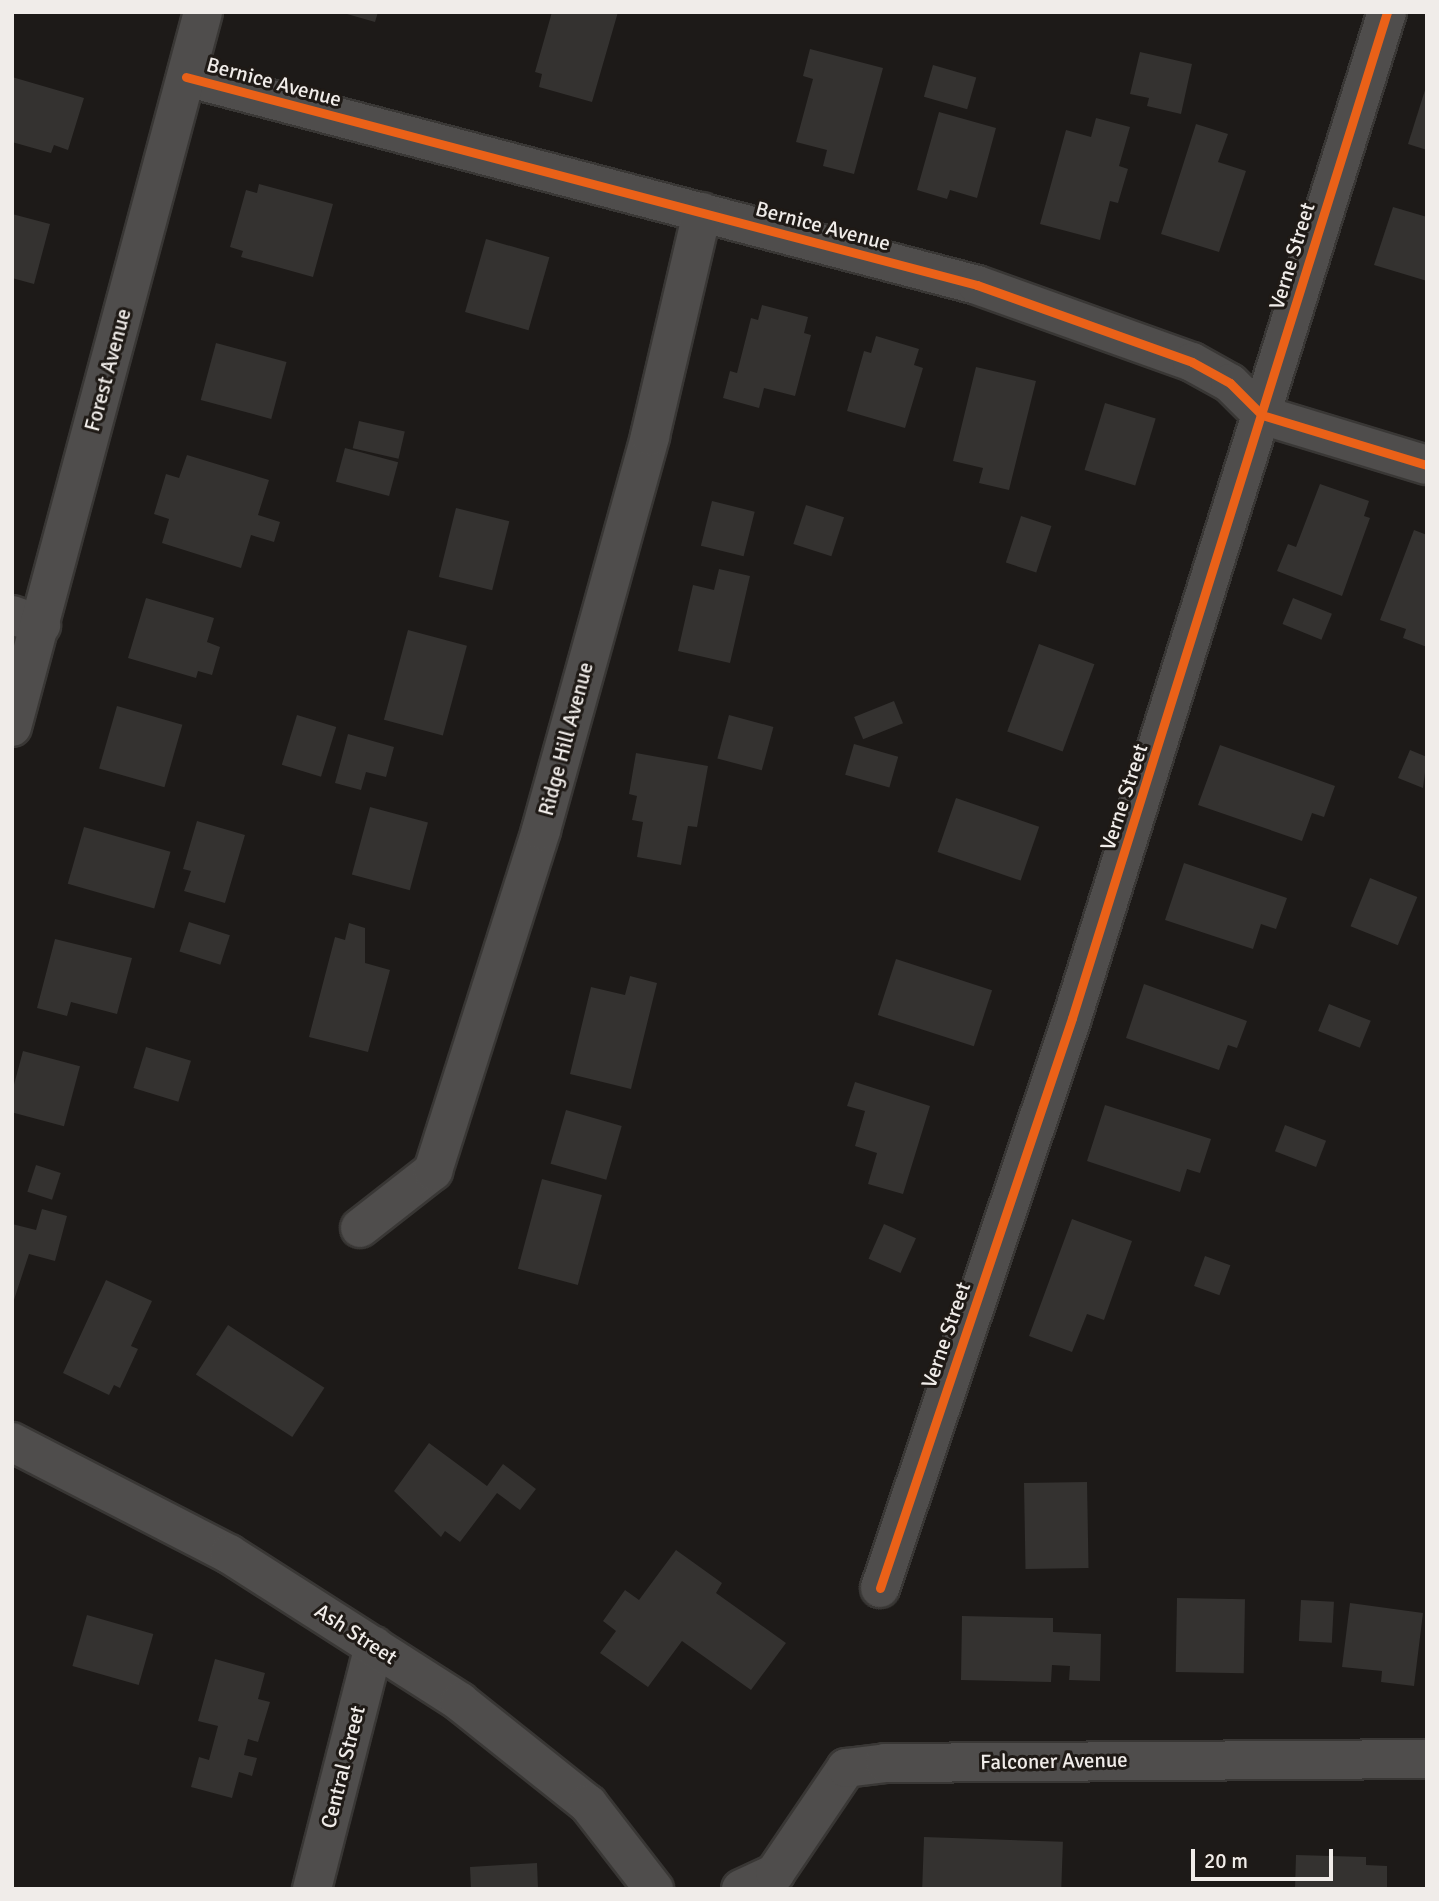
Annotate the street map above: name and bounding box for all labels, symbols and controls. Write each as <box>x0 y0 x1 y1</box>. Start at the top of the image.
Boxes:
street label: Bernice Avenue <box>204 52 344 112</box>
street label: Bernice Avenue <box>753 196 893 256</box>
street label: Verne Street <box>1264 199 1320 313</box>
street label: Forest Avenue <box>80 306 136 434</box>
street label: Ridge Hill Avenue <box>533 659 599 819</box>
street label: Verne Street <box>1095 741 1153 853</box>
street label: Verne Street <box>916 1279 976 1391</box>
street label: Ash Street <box>310 1598 402 1670</box>
street label: Central Street <box>316 1703 370 1831</box>
street label: Falconer Avenue <box>980 1747 1128 1775</box>
scale bar <box>1194 1834 1336 1878</box>
text: 20 m <box>1204 1848 1248 1874</box>

